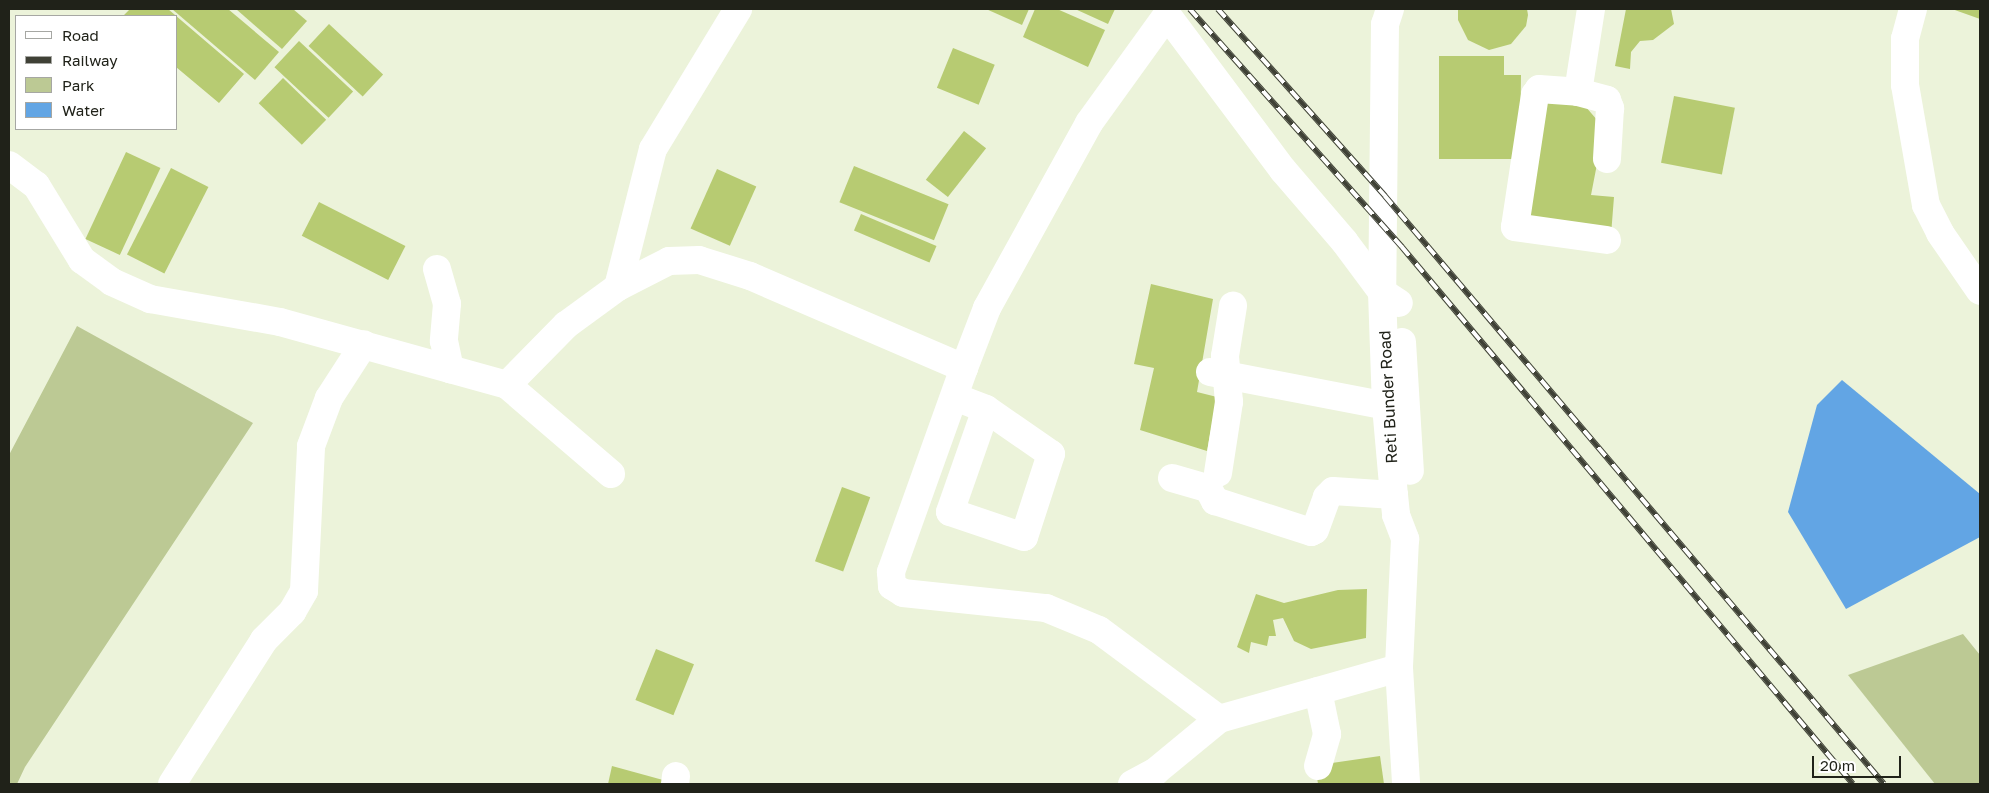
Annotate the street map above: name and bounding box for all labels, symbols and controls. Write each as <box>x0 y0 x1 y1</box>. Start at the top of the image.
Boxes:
legend <box>15 15 178 130</box>
text: Road <box>62 26 99 44</box>
text: Railway <box>62 51 118 69</box>
text: Park <box>62 76 94 94</box>
text: Water <box>62 101 105 119</box>
street label: Reti Bunder Road <box>1375 330 1401 464</box>
scale bar <box>1814 746 1903 778</box>
text: 20 m <box>1820 756 1855 774</box>

